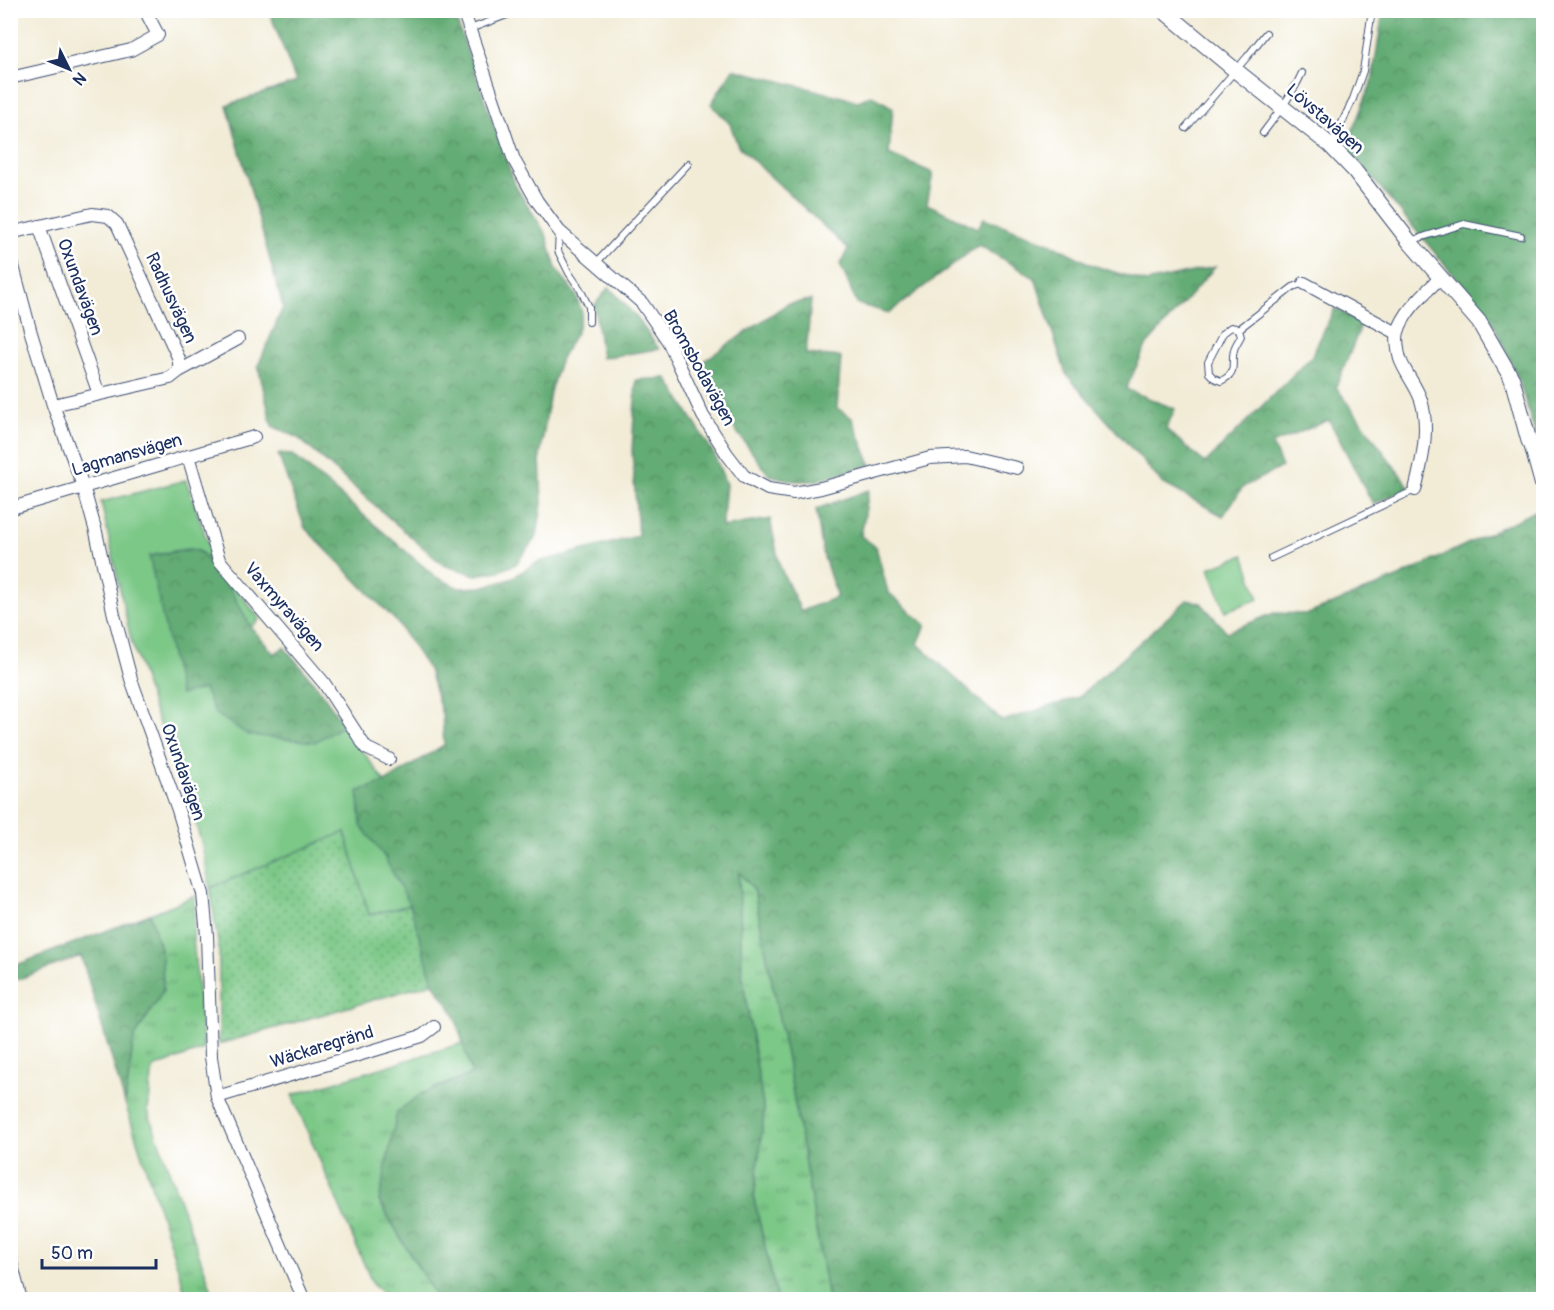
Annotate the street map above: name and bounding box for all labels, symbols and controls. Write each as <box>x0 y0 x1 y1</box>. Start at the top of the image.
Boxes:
north arrow <box>39 39 99 99</box>
text: N <box>68 68 90 89</box>
street label: Lövstavägen <box>1281 79 1369 159</box>
street label: Oxundavägen <box>52 235 108 339</box>
street label: Radhusvägen <box>140 249 202 347</box>
street label: Bromsbodavägen <box>658 306 740 430</box>
street label: Lagmansvägen <box>69 428 185 482</box>
street label: Vaxmyravägen <box>239 558 329 656</box>
street label: Oxundavägen <box>156 720 210 824</box>
street label: Wäckaregränd <box>267 1020 377 1074</box>
scale bar <box>42 1232 156 1270</box>
text: 50 m <box>51 1242 93 1265</box>

